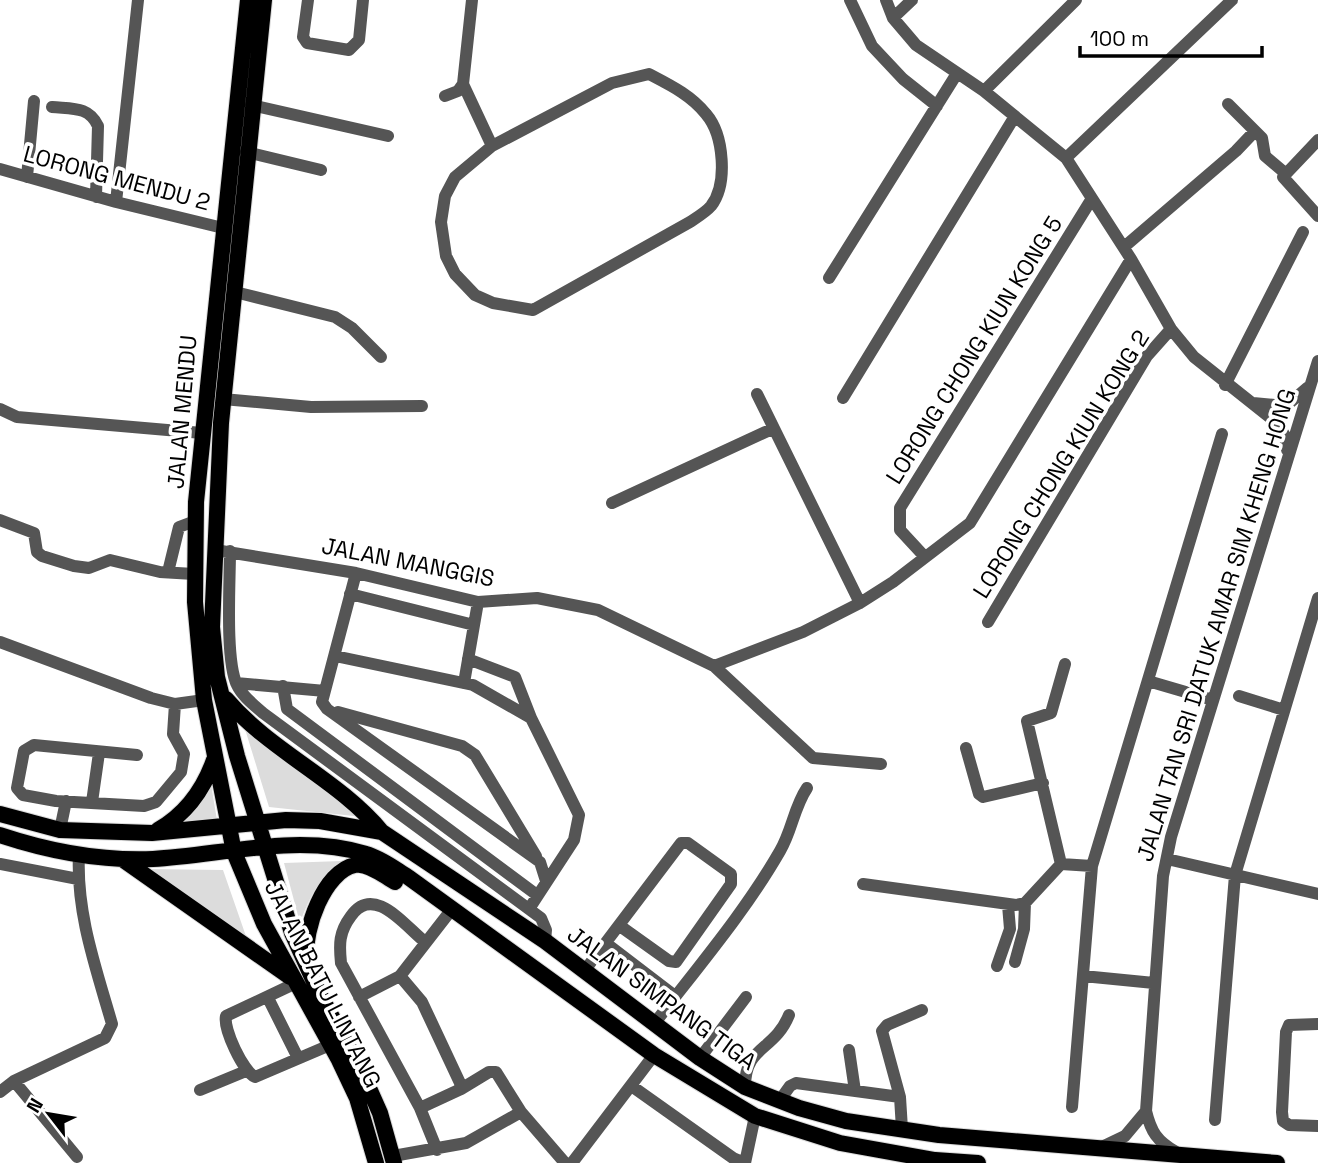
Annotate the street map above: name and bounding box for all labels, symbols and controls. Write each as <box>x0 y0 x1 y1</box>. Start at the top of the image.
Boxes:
scale bar <box>1080 14 1262 58</box>
text: 100 m <box>1090 25 1149 52</box>
street label: LORONG MENDU 2 <box>20 139 214 217</box>
street label: LORONG CHONG KIUN KONG 5 <box>879 210 1069 490</box>
street label: LORONG CHONG KIUN KONG 2 <box>966 324 1156 604</box>
street label: JALAN MENDU <box>160 334 204 490</box>
street label: JALAN TAN SRI DATUK AMAR SIM KHENG HONG <box>1130 385 1302 865</box>
street label: JALAN MANGGIS <box>319 531 497 593</box>
street label: JALAN BATU LINTANG <box>258 875 388 1093</box>
street label: JALAN SIMPANG TIGA <box>561 919 763 1077</box>
north arrow <box>14 1079 84 1149</box>
text: N <box>21 1094 49 1117</box>

